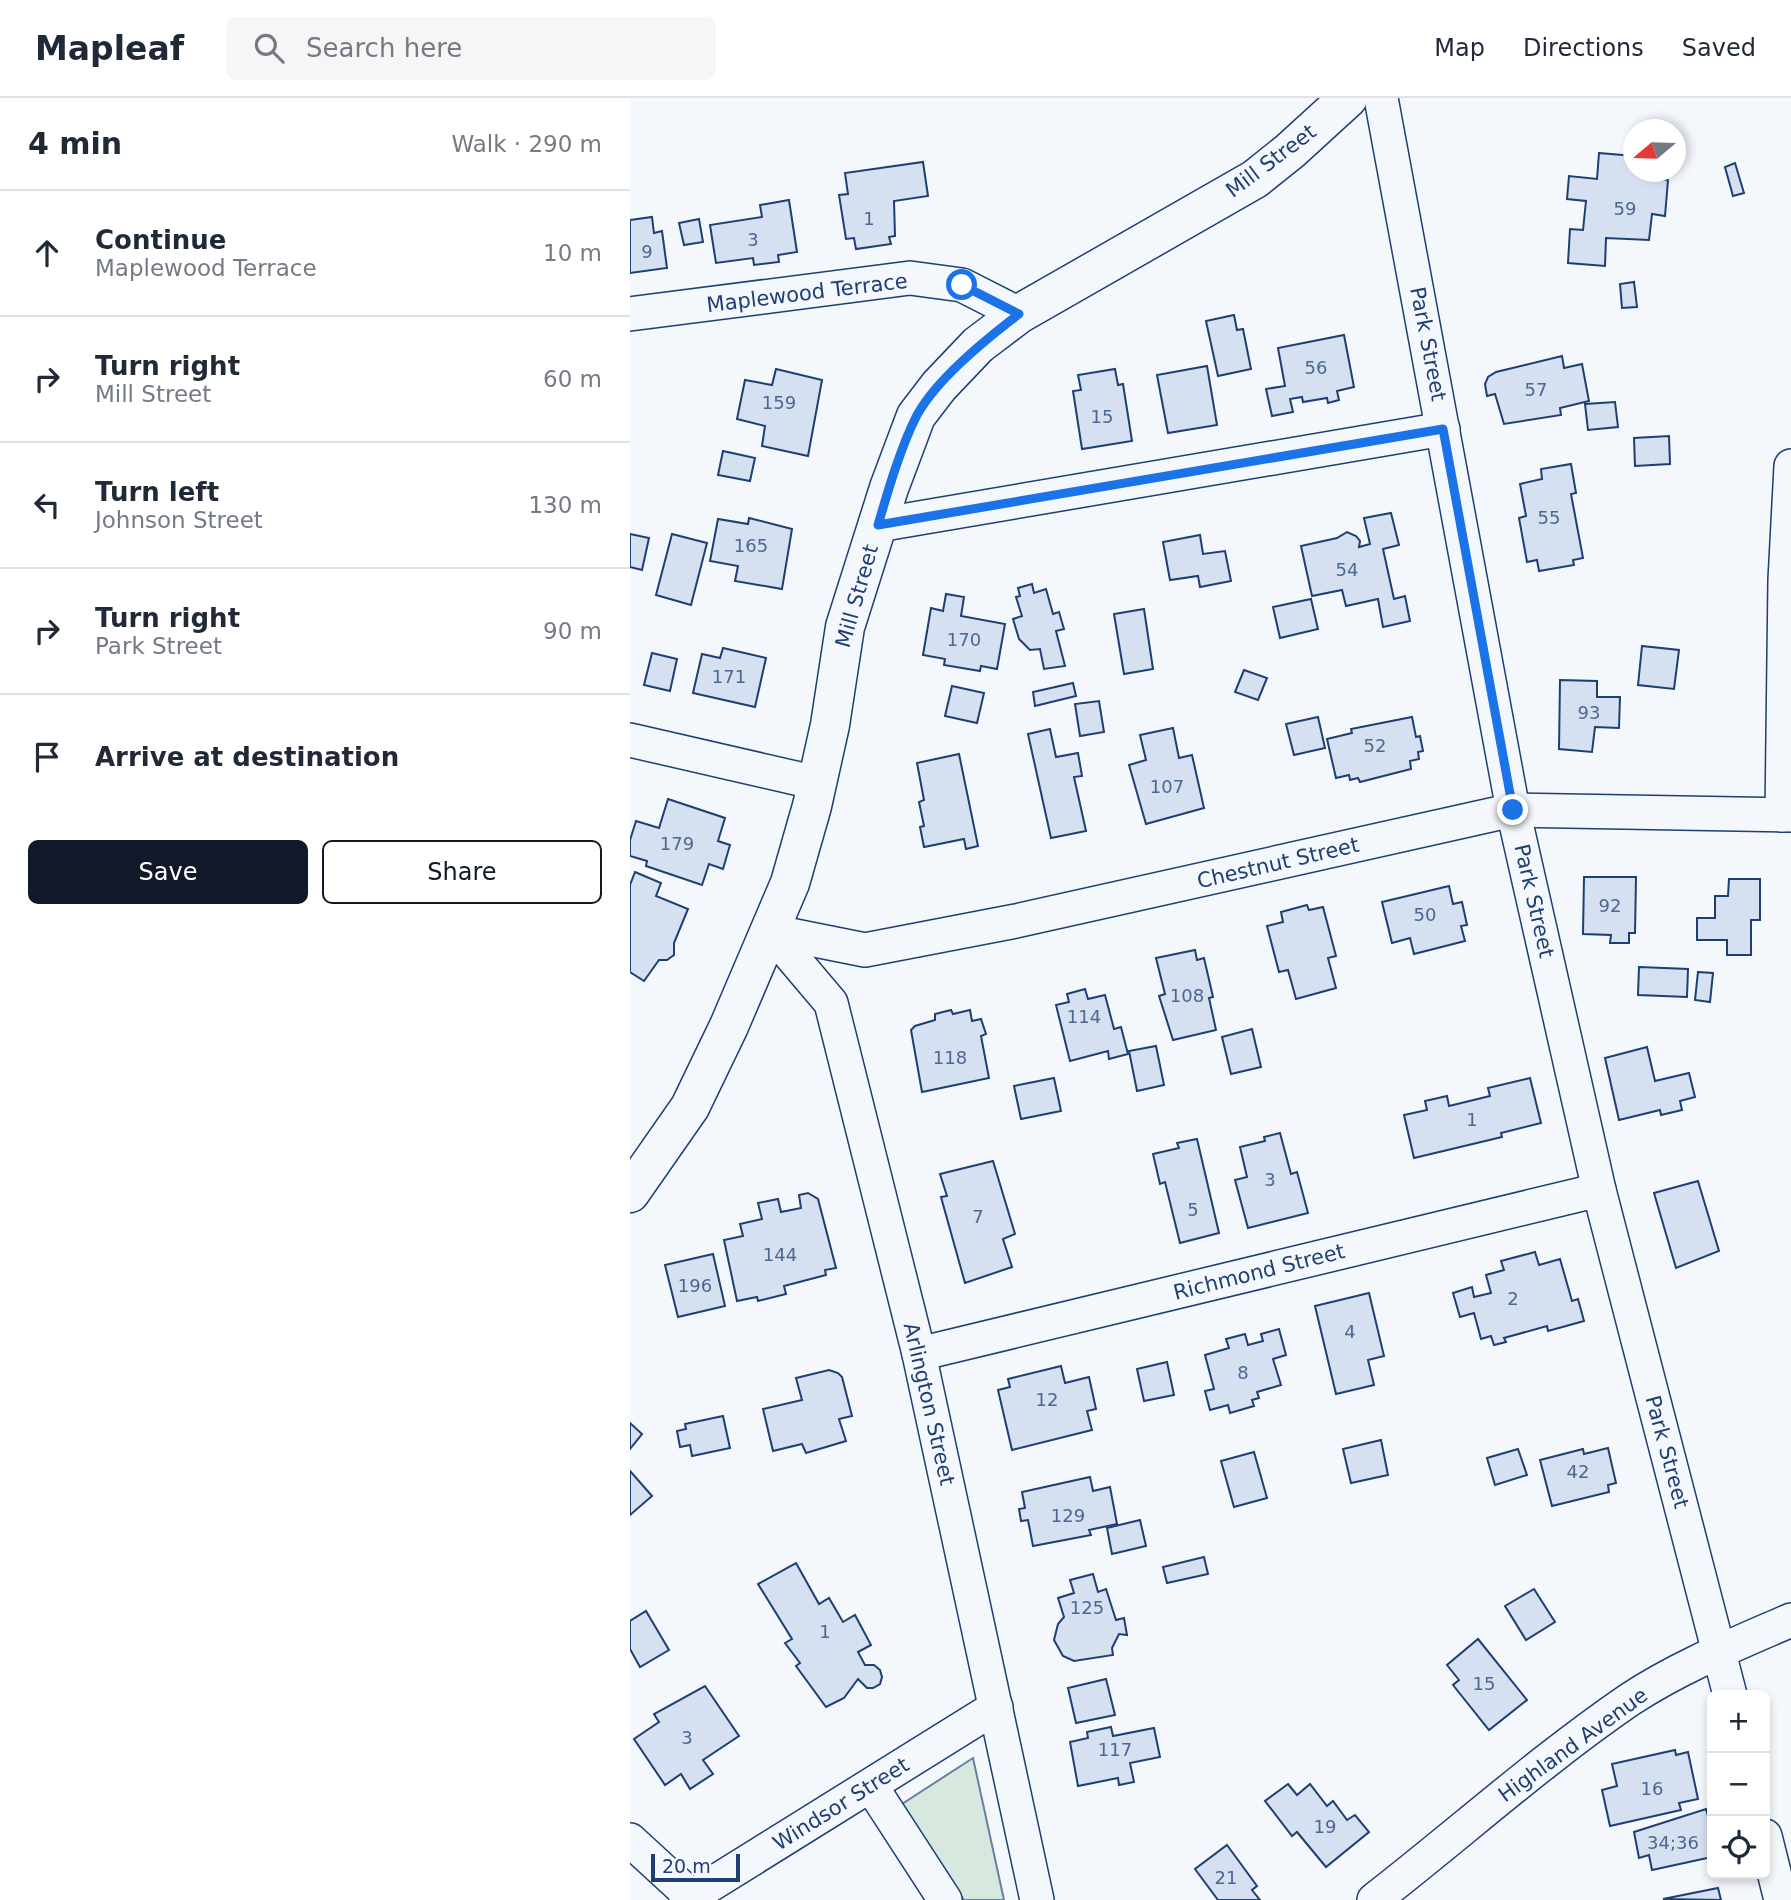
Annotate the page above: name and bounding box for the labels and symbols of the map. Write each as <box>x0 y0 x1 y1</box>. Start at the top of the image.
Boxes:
street label: Mill Street <box>1221 119 1321 203</box>
north arrow <box>1623 119 1686 182</box>
house number: 59 <box>1614 198 1636 219</box>
house number: 1 <box>863 208 875 229</box>
house number: 3 <box>747 229 759 250</box>
house number: 9 <box>641 241 653 262</box>
street label: Maplewood Terrace <box>705 269 909 317</box>
route start <box>946 269 977 300</box>
street label: Park Street <box>1405 285 1451 403</box>
house number: 56 <box>1305 357 1327 378</box>
house number: 57 <box>1525 379 1547 400</box>
house number: 159 <box>762 392 796 413</box>
house number: 15 <box>1091 406 1113 427</box>
house number: 55 <box>1538 507 1560 528</box>
house number: 165 <box>734 535 768 556</box>
street label: Mill Street <box>831 542 883 650</box>
house number: 54 <box>1336 559 1358 580</box>
house number: 170 <box>947 629 981 650</box>
house number: 171 <box>712 666 746 687</box>
house number: 93 <box>1578 702 1600 723</box>
house number: 52 <box>1364 735 1386 756</box>
house number: 107 <box>1150 776 1184 797</box>
route end <box>1497 794 1528 825</box>
house number: 179 <box>660 833 694 854</box>
street label: Chestnut Street <box>1195 833 1361 893</box>
street label: Park Street <box>1509 842 1559 960</box>
house number: 92 <box>1599 895 1621 916</box>
house number: 50 <box>1414 904 1436 925</box>
house number: 108 <box>1170 985 1204 1006</box>
house number: 114 <box>1067 1006 1101 1027</box>
house number: 118 <box>933 1047 967 1068</box>
house number: 1 <box>1466 1109 1478 1130</box>
house number: 3 <box>1264 1169 1276 1190</box>
house number: 5 <box>1187 1199 1199 1220</box>
house number: 7 <box>972 1206 984 1227</box>
street label: Richmond Street <box>1171 1239 1347 1305</box>
house number: 144 <box>763 1244 797 1265</box>
house number: 196 <box>678 1275 712 1296</box>
house number: 2 <box>1507 1288 1519 1309</box>
street label: Arlington Street <box>899 1320 959 1488</box>
house number: 4 <box>1344 1321 1356 1342</box>
house number: 8 <box>1237 1362 1249 1383</box>
house number: 12 <box>1036 1389 1058 1410</box>
street label: Park Street <box>1640 1393 1694 1511</box>
house number: 42 <box>1567 1461 1589 1482</box>
house number: 129 <box>1051 1505 1085 1526</box>
house number: 125 <box>1070 1597 1104 1618</box>
house number: 1 <box>819 1621 831 1642</box>
house number: 15 <box>1473 1673 1495 1694</box>
street label: Highland Avenue <box>1494 1683 1652 1807</box>
house number: 3 <box>681 1727 693 1748</box>
house number: 117 <box>1098 1739 1132 1760</box>
street label: Windsor Street <box>769 1753 913 1855</box>
house number: 16 <box>1641 1778 1663 1799</box>
house number: 19 <box>1314 1816 1336 1837</box>
house number: 34;36 <box>1647 1832 1699 1853</box>
scale bar <box>651 1851 740 1883</box>
house number: 21 <box>1215 1867 1237 1888</box>

